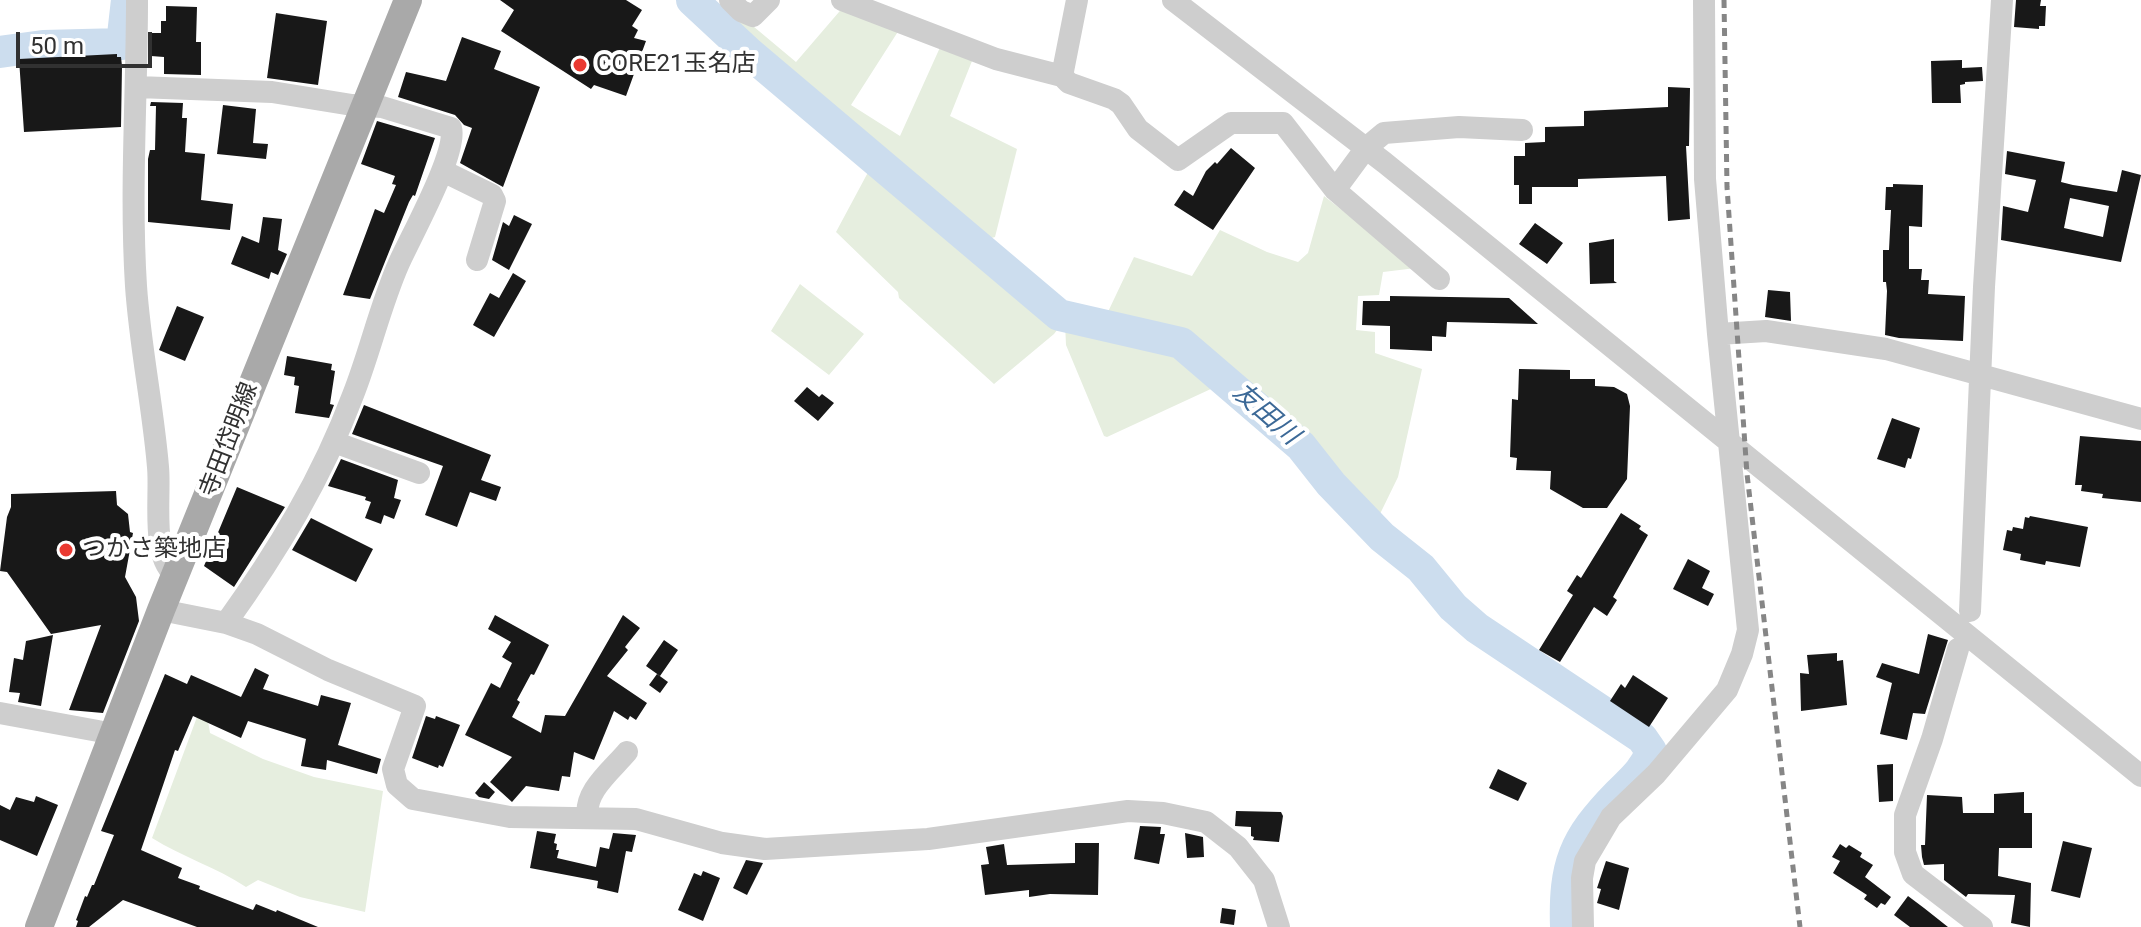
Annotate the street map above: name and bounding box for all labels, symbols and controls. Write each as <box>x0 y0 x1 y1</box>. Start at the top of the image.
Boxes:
scale bar <box>20 16 156 66</box>
text: 50 m <box>30 32 84 60</box>
place label: CORE21玉名店 <box>596 51 756 79</box>
marker: CORE21玉名店 <box>571 56 589 74</box>
water label: 友田川 <box>1225 378 1305 452</box>
street label: 寺田岱明線 <box>195 379 265 501</box>
place label: つかさ築地店 <box>82 536 226 564</box>
marker: つかさ築地店 <box>57 541 75 559</box>

